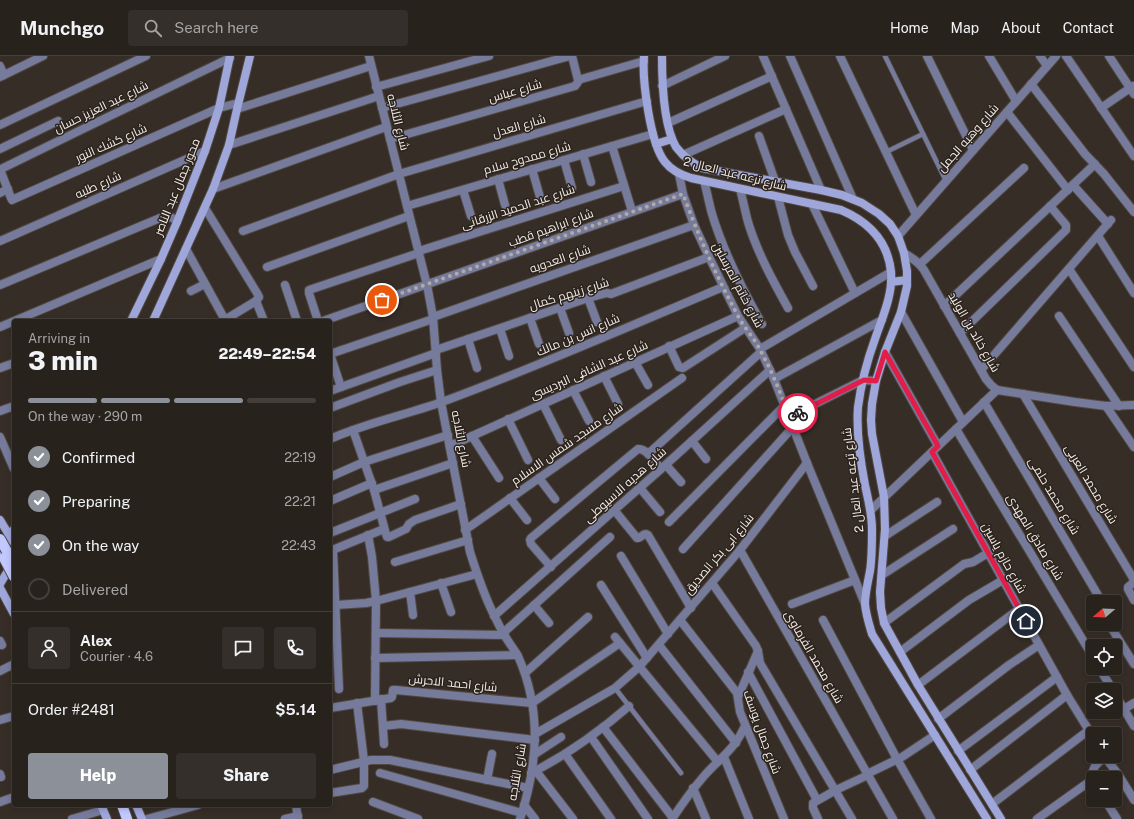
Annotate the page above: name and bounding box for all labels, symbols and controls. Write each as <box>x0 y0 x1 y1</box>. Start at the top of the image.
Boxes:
search box <box>128 10 408 46</box>
text: Munchgo <box>20 17 104 39</box>
icon: search <box>142 17 164 39</box>
text: Search here <box>174 19 259 36</box>
text: Home <box>890 20 929 36</box>
text: Map <box>951 20 979 36</box>
text: About <box>1001 20 1041 36</box>
text: Contact <box>1063 20 1114 36</box>
street label: شارع عباس <box>487 77 544 106</box>
street label: شارع عبد العزيز حسان <box>52 78 151 137</box>
street label: شارع الثلاجه <box>383 92 412 152</box>
street label: شارع وهبه الجمل <box>935 101 1002 176</box>
street label: شارع العدل <box>491 112 548 141</box>
street label: شارع كشك النور <box>72 121 149 166</box>
street label: محور جمال عبد الناصر <box>151 136 203 239</box>
street label: شارع ممدوح سلام <box>482 139 573 178</box>
street label: شارع ترعه عبد العال 2 <box>682 154 788 195</box>
street label: شارع طلبه <box>73 169 124 202</box>
street label: شارع عبد الحميد الزرقانى <box>459 182 577 233</box>
street label: شارع ابراهيم قطب <box>507 206 596 251</box>
street label: شارع خاتم المرسلين <box>709 240 766 330</box>
street label: شارع العدويه <box>528 242 593 277</box>
street label: شارع زينهم كمال <box>527 275 611 314</box>
pin <box>365 283 399 317</box>
icon: bag <box>371 289 393 311</box>
street label: شارع خالد بن الوليد <box>945 289 1003 375</box>
street label: شارع انس بن مالك <box>534 311 622 360</box>
text: Arriving in <box>28 331 90 346</box>
street label: شارع عبد الشافى البرديسى <box>528 338 650 403</box>
text: 3 min <box>28 345 98 376</box>
text: 22:49–22:54 <box>218 345 316 362</box>
courier <box>778 393 818 433</box>
street label: شارع مسجد شمس الاسلام <box>508 400 626 489</box>
icon: bike <box>787 402 809 424</box>
text: On the way · 290 m <box>28 409 142 424</box>
street label: شارع الثلاجه <box>448 409 473 469</box>
street label: شارع ترعه عبد العال 2 <box>840 427 867 533</box>
street label: شارع محمد العربى <box>1061 442 1120 527</box>
street label: شارع هديه الاسيوطى <box>581 444 670 526</box>
icon: check <box>28 446 50 468</box>
text: Confirmed <box>62 449 135 466</box>
text: 22:19 <box>284 450 316 465</box>
street label: شارع محمد حلمى <box>1025 455 1083 538</box>
icon: check <box>28 490 50 512</box>
street label: شارع صادق المهدى <box>1003 491 1066 583</box>
text: Preparing <box>62 493 131 510</box>
text: 22:21 <box>284 494 316 509</box>
street label: شارع ابى بكر الصديق <box>681 511 758 598</box>
street label: شارع حازم ياسين <box>978 520 1029 596</box>
icon: check <box>28 534 50 556</box>
text: On the way <box>62 537 139 554</box>
text: 22:43 <box>281 538 316 553</box>
text: Delivered <box>62 581 128 598</box>
north arrow <box>1086 595 1122 631</box>
map controls <box>1086 595 1122 807</box>
pin <box>1009 604 1043 638</box>
street label: شارع محمد الفرماوى <box>781 608 846 706</box>
icon: home <box>1015 610 1037 632</box>
button: person <box>28 627 70 669</box>
button: chat <box>222 627 264 669</box>
button: phone <box>274 627 316 669</box>
text: Alex <box>80 632 112 649</box>
button: locate <box>1086 639 1122 675</box>
text: Courier · 4.6 <box>80 649 153 664</box>
street label: شارع احمد الاحرش <box>408 671 498 696</box>
button: layers <box>1086 683 1122 719</box>
street label: شارع جمال يوسف <box>739 688 784 776</box>
text: Order #2481 <box>28 701 115 718</box>
text: $5.14 <box>275 701 316 718</box>
button: + <box>1086 727 1122 763</box>
street label: شارع الثلاجه <box>505 742 530 802</box>
button: Help <box>28 753 168 799</box>
button: Share <box>176 753 316 799</box>
button: − <box>1086 771 1122 807</box>

